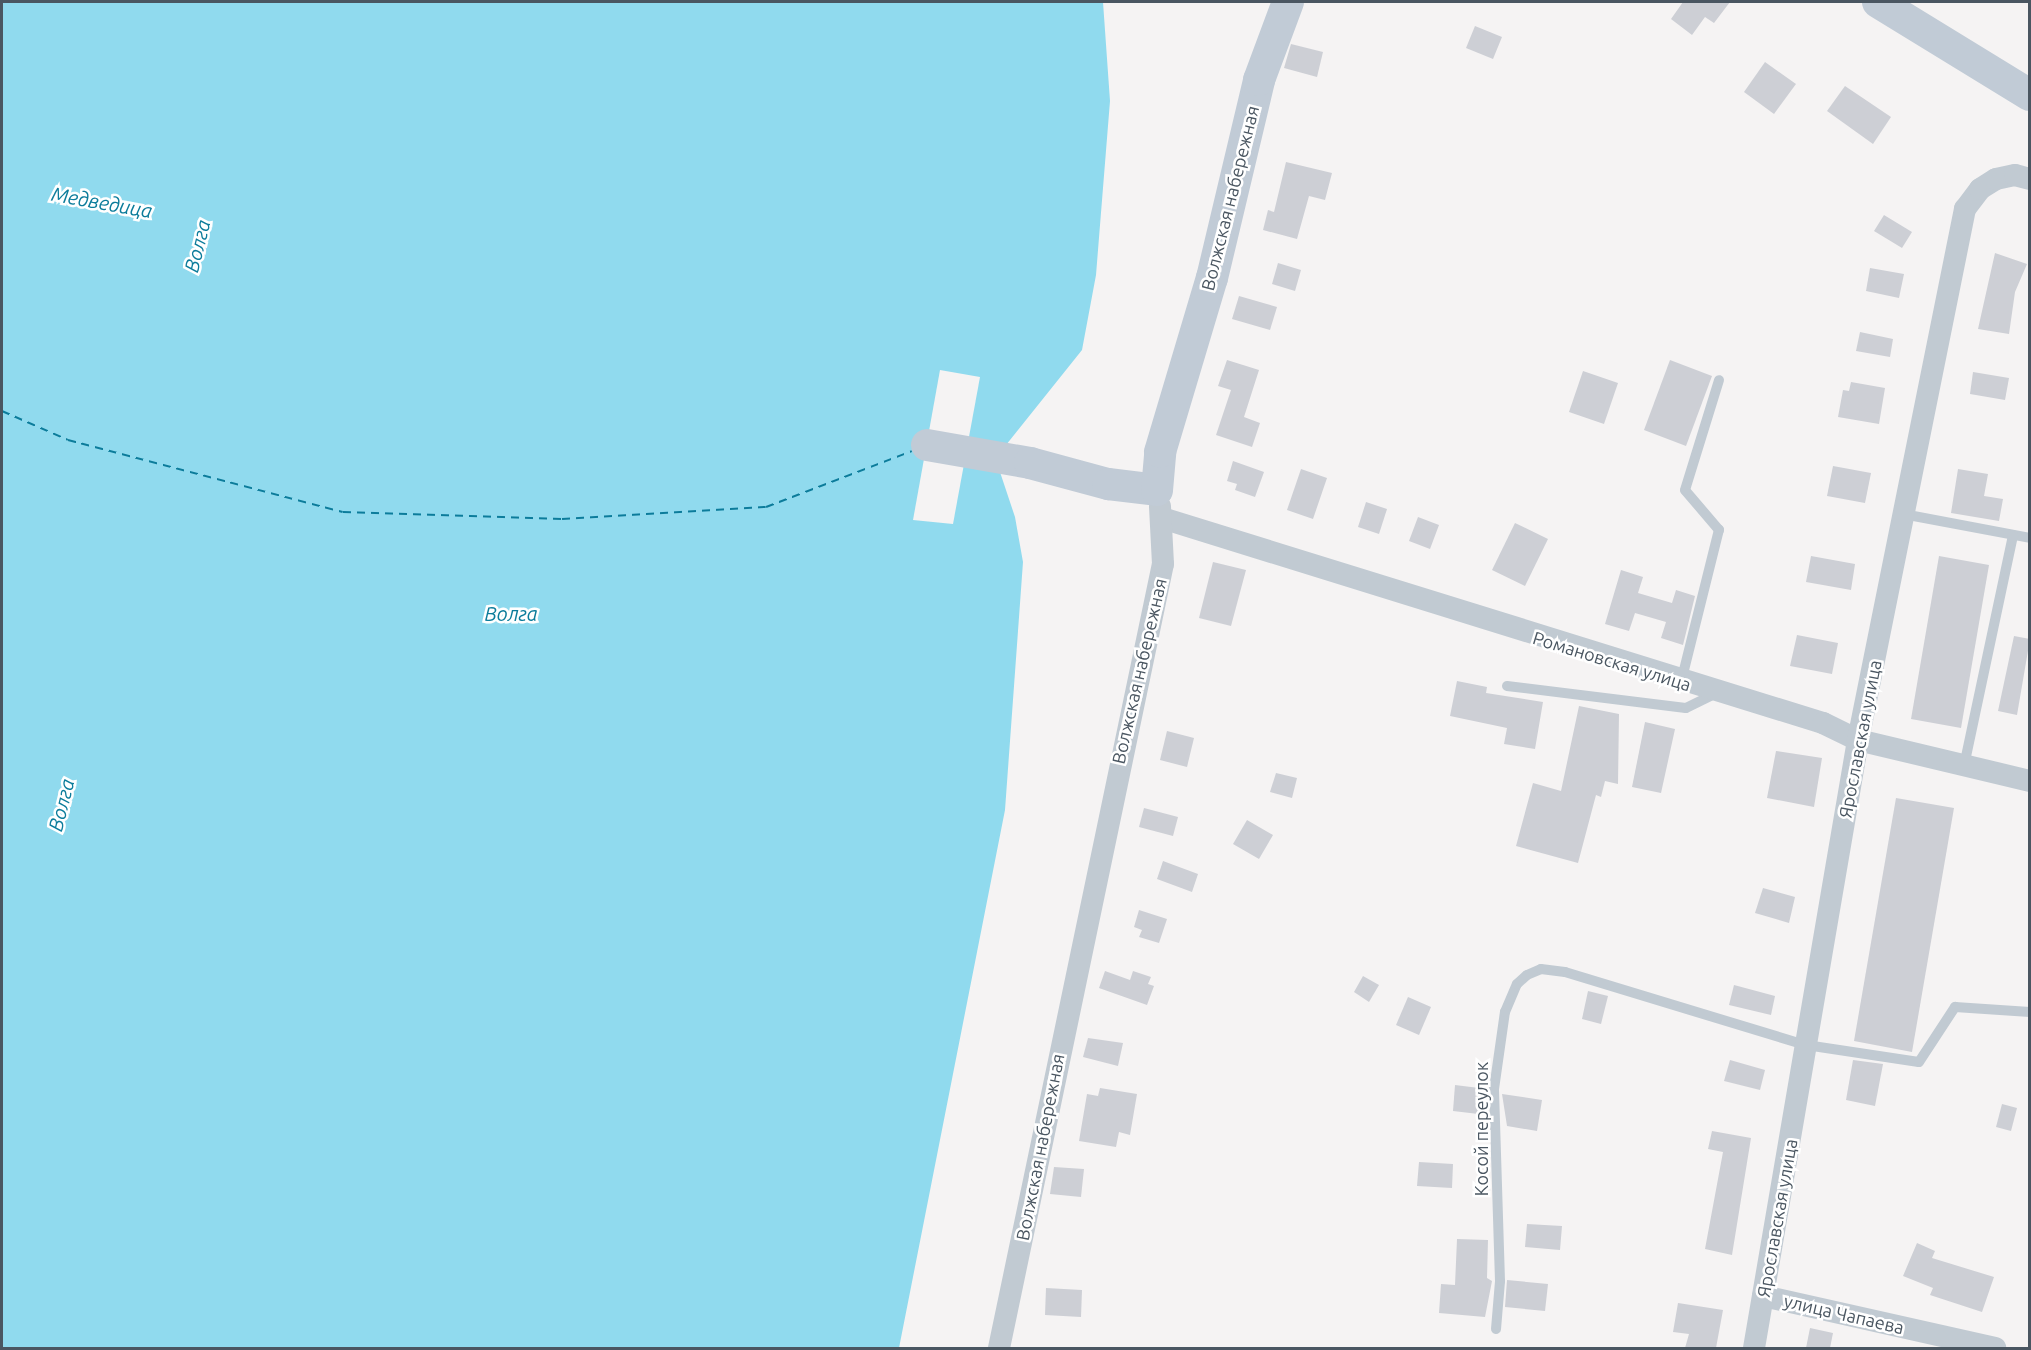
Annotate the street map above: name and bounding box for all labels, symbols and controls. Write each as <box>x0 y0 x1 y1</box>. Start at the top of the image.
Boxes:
street label: Волжская набережная <box>1197 103 1263 293</box>
water label: Медведица <box>50 181 154 223</box>
water label: Волга <box>179 217 215 275</box>
street label: Волжская набережная <box>1107 576 1171 766</box>
water label: Волга <box>484 601 538 625</box>
street label: Романовская улица <box>1530 627 1694 695</box>
street label: Ярославская улица <box>1834 658 1886 820</box>
water label: Волга <box>43 776 79 834</box>
street label: Волжская набережная <box>1011 1052 1069 1242</box>
street label: Косой переулок <box>1470 1062 1492 1196</box>
street label: Ярославская улица <box>1752 1137 1802 1299</box>
street label: улица Чапаева <box>1782 1290 1906 1338</box>

